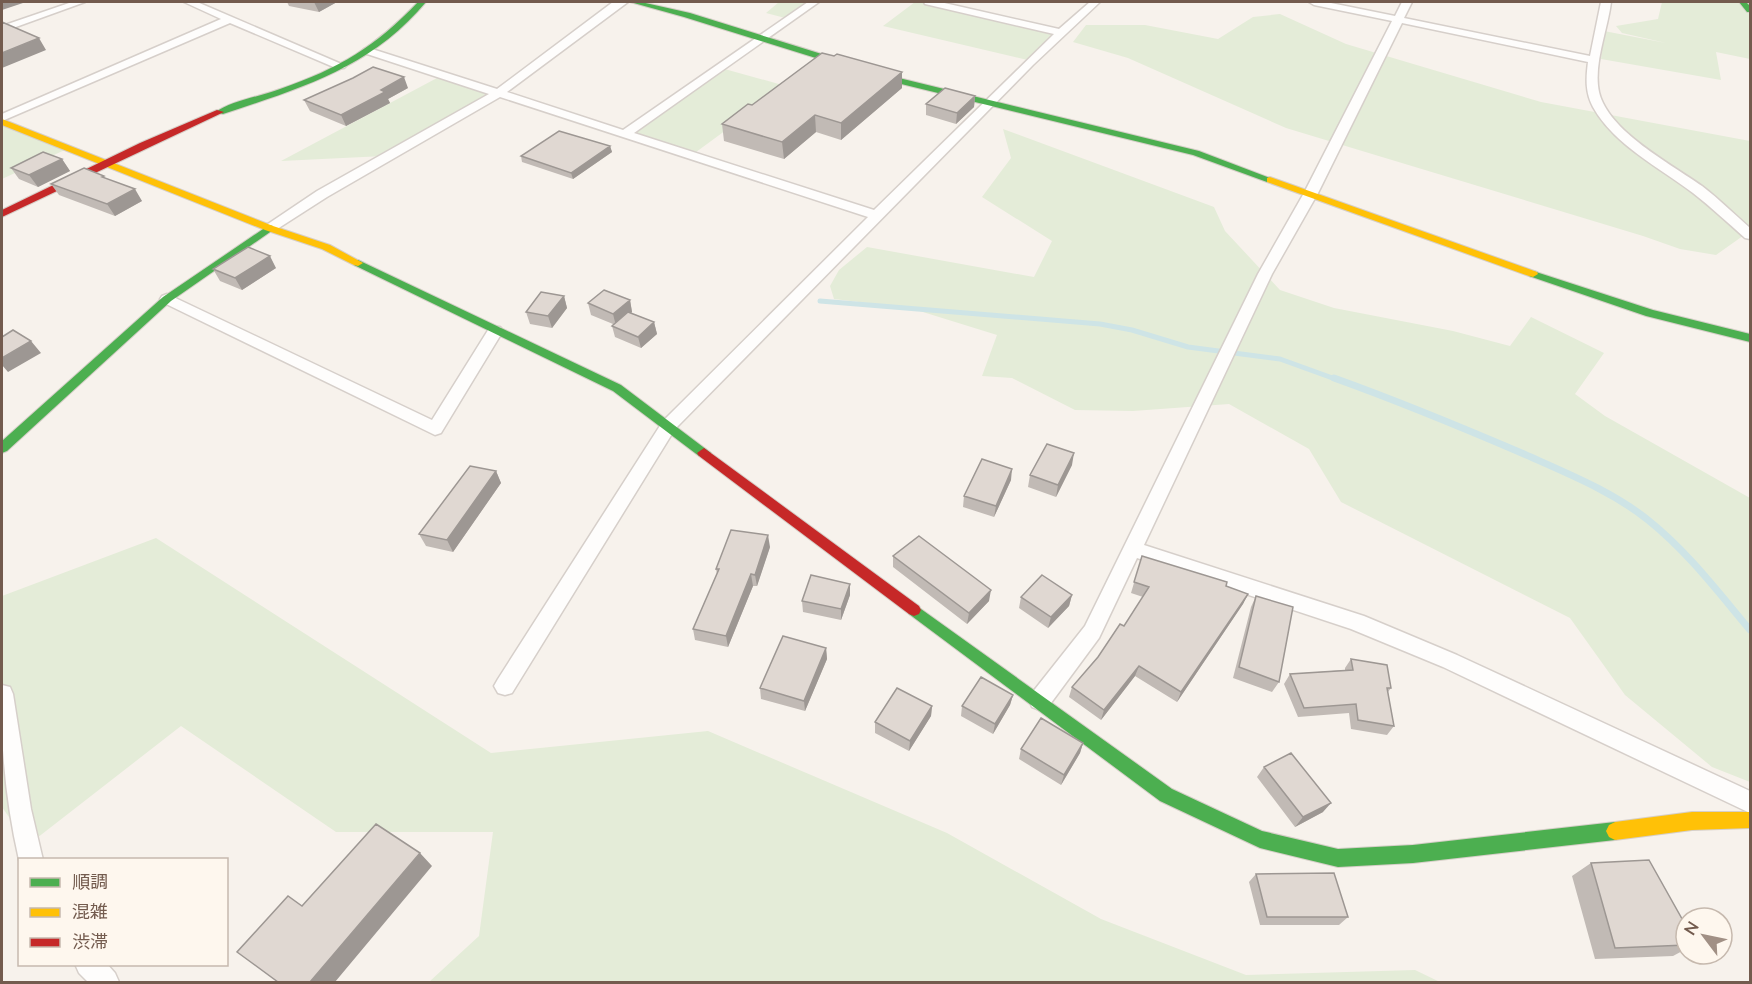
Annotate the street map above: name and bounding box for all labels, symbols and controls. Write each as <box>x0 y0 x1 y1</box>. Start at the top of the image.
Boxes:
legend <box>18 858 228 966</box>
text: 順調 <box>72 870 108 892</box>
text: 混雑 <box>72 900 108 922</box>
north arrow <box>1674 906 1734 966</box>
text: N <box>1680 918 1702 938</box>
text: 渋滞 <box>72 930 108 952</box>

